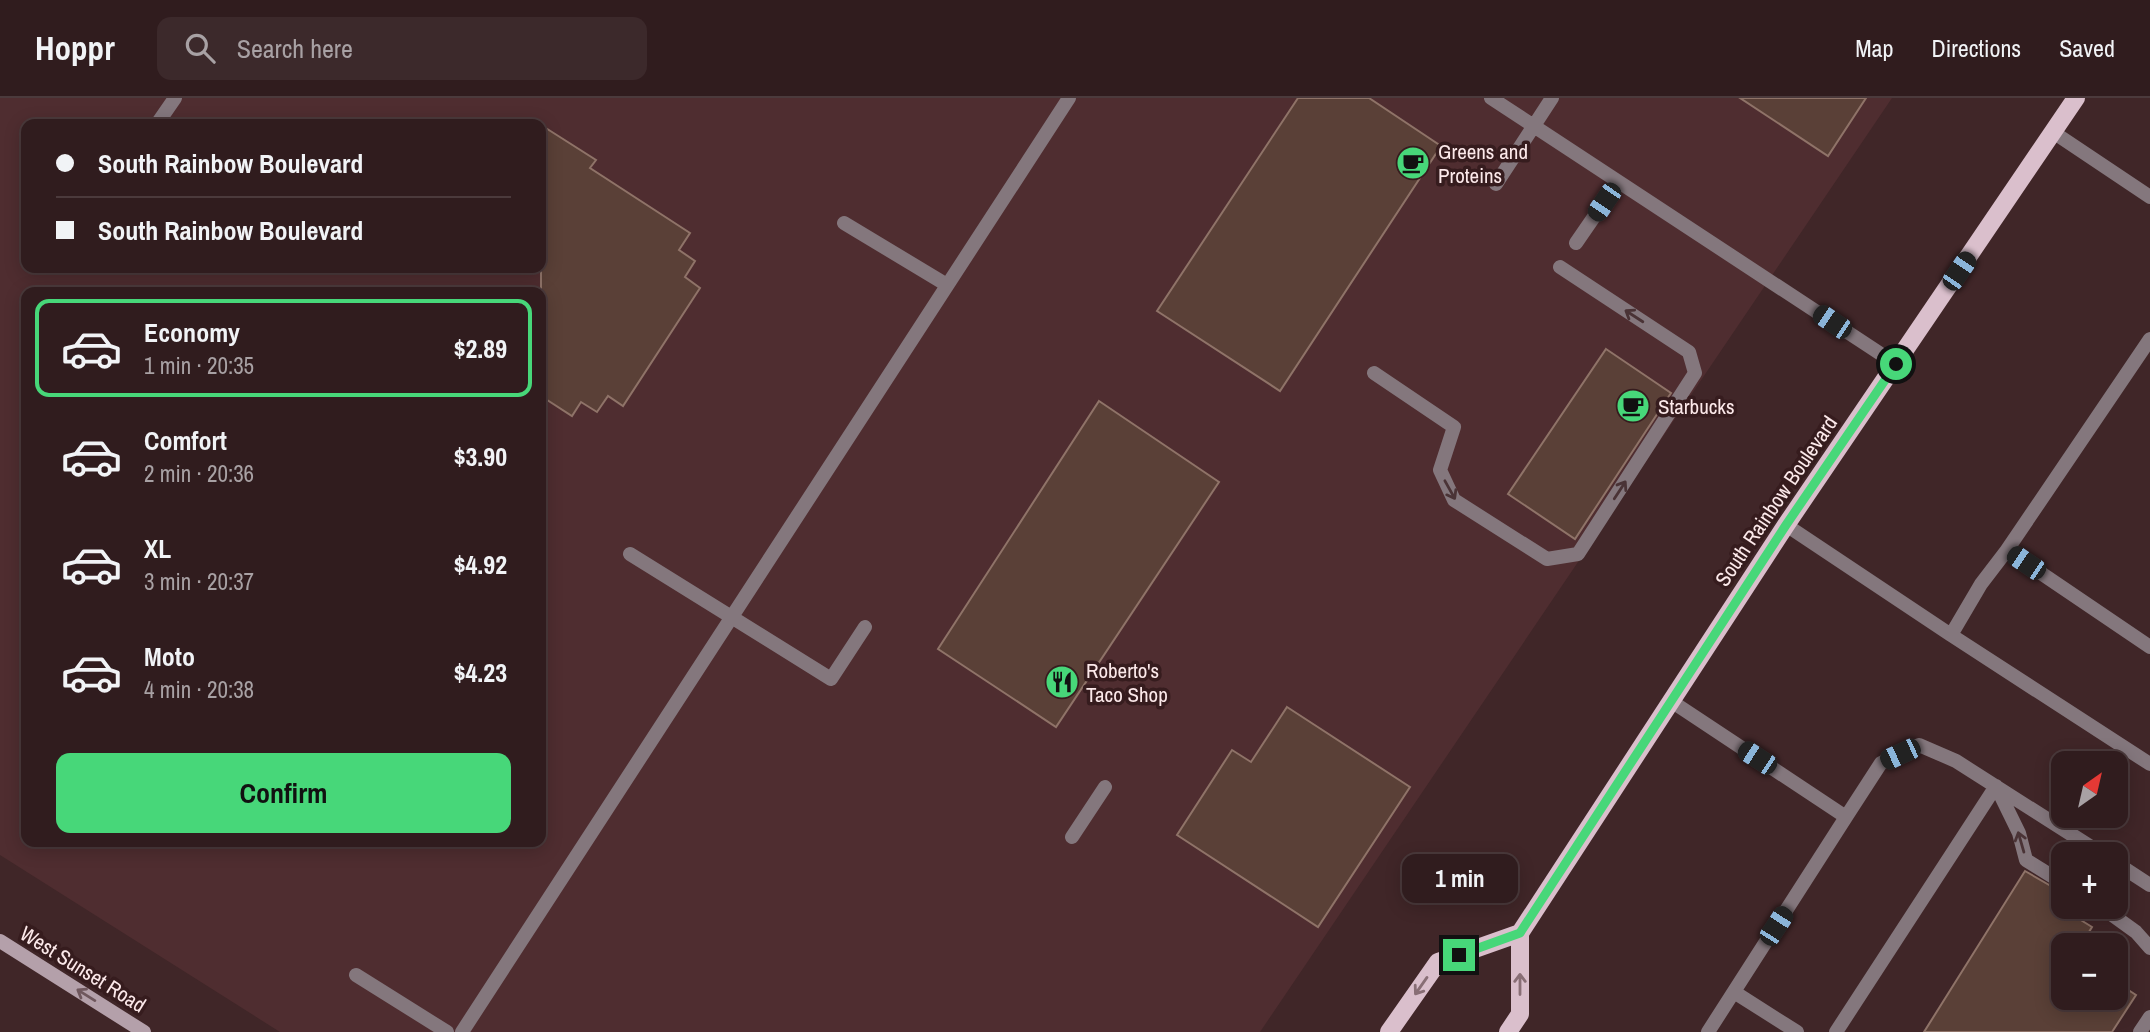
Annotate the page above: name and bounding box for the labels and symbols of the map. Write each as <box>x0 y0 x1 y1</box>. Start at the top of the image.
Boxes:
place label: Greens and Proteins <box>1438 137 1528 190</box>
cafe icon: Greens and Proteins <box>1394 144 1432 182</box>
car <box>1584 179 1625 225</box>
car <box>1939 248 1980 294</box>
car <box>1809 302 1856 342</box>
one-way arrow <box>1624 309 1644 323</box>
route start <box>1880 348 1912 380</box>
cafe icon: Starbucks <box>1614 387 1652 425</box>
place label: Starbucks <box>1658 392 1735 421</box>
street label: South Rainbow Boulevard <box>1708 410 1844 592</box>
one-way arrow <box>1444 480 1458 500</box>
one-way arrow <box>1613 481 1627 501</box>
car <box>2003 543 2050 583</box>
place label: Roberto's Taco Shop <box>1086 656 1168 709</box>
restaurant icon: Roberto's Taco Shop <box>1043 663 1081 701</box>
car <box>1877 736 1924 772</box>
car <box>1734 738 1781 778</box>
north arrow <box>2051 751 2128 828</box>
one-way arrow <box>2014 832 2027 854</box>
callout: 1 min <box>1401 854 1517 902</box>
car <box>1756 903 1797 949</box>
street label: West Sunset Road <box>15 919 151 1019</box>
route end <box>1443 939 1475 971</box>
one-way arrow <box>1513 973 1527 996</box>
one-way arrow <box>1414 976 1428 995</box>
one-way arrow <box>77 988 96 1003</box>

